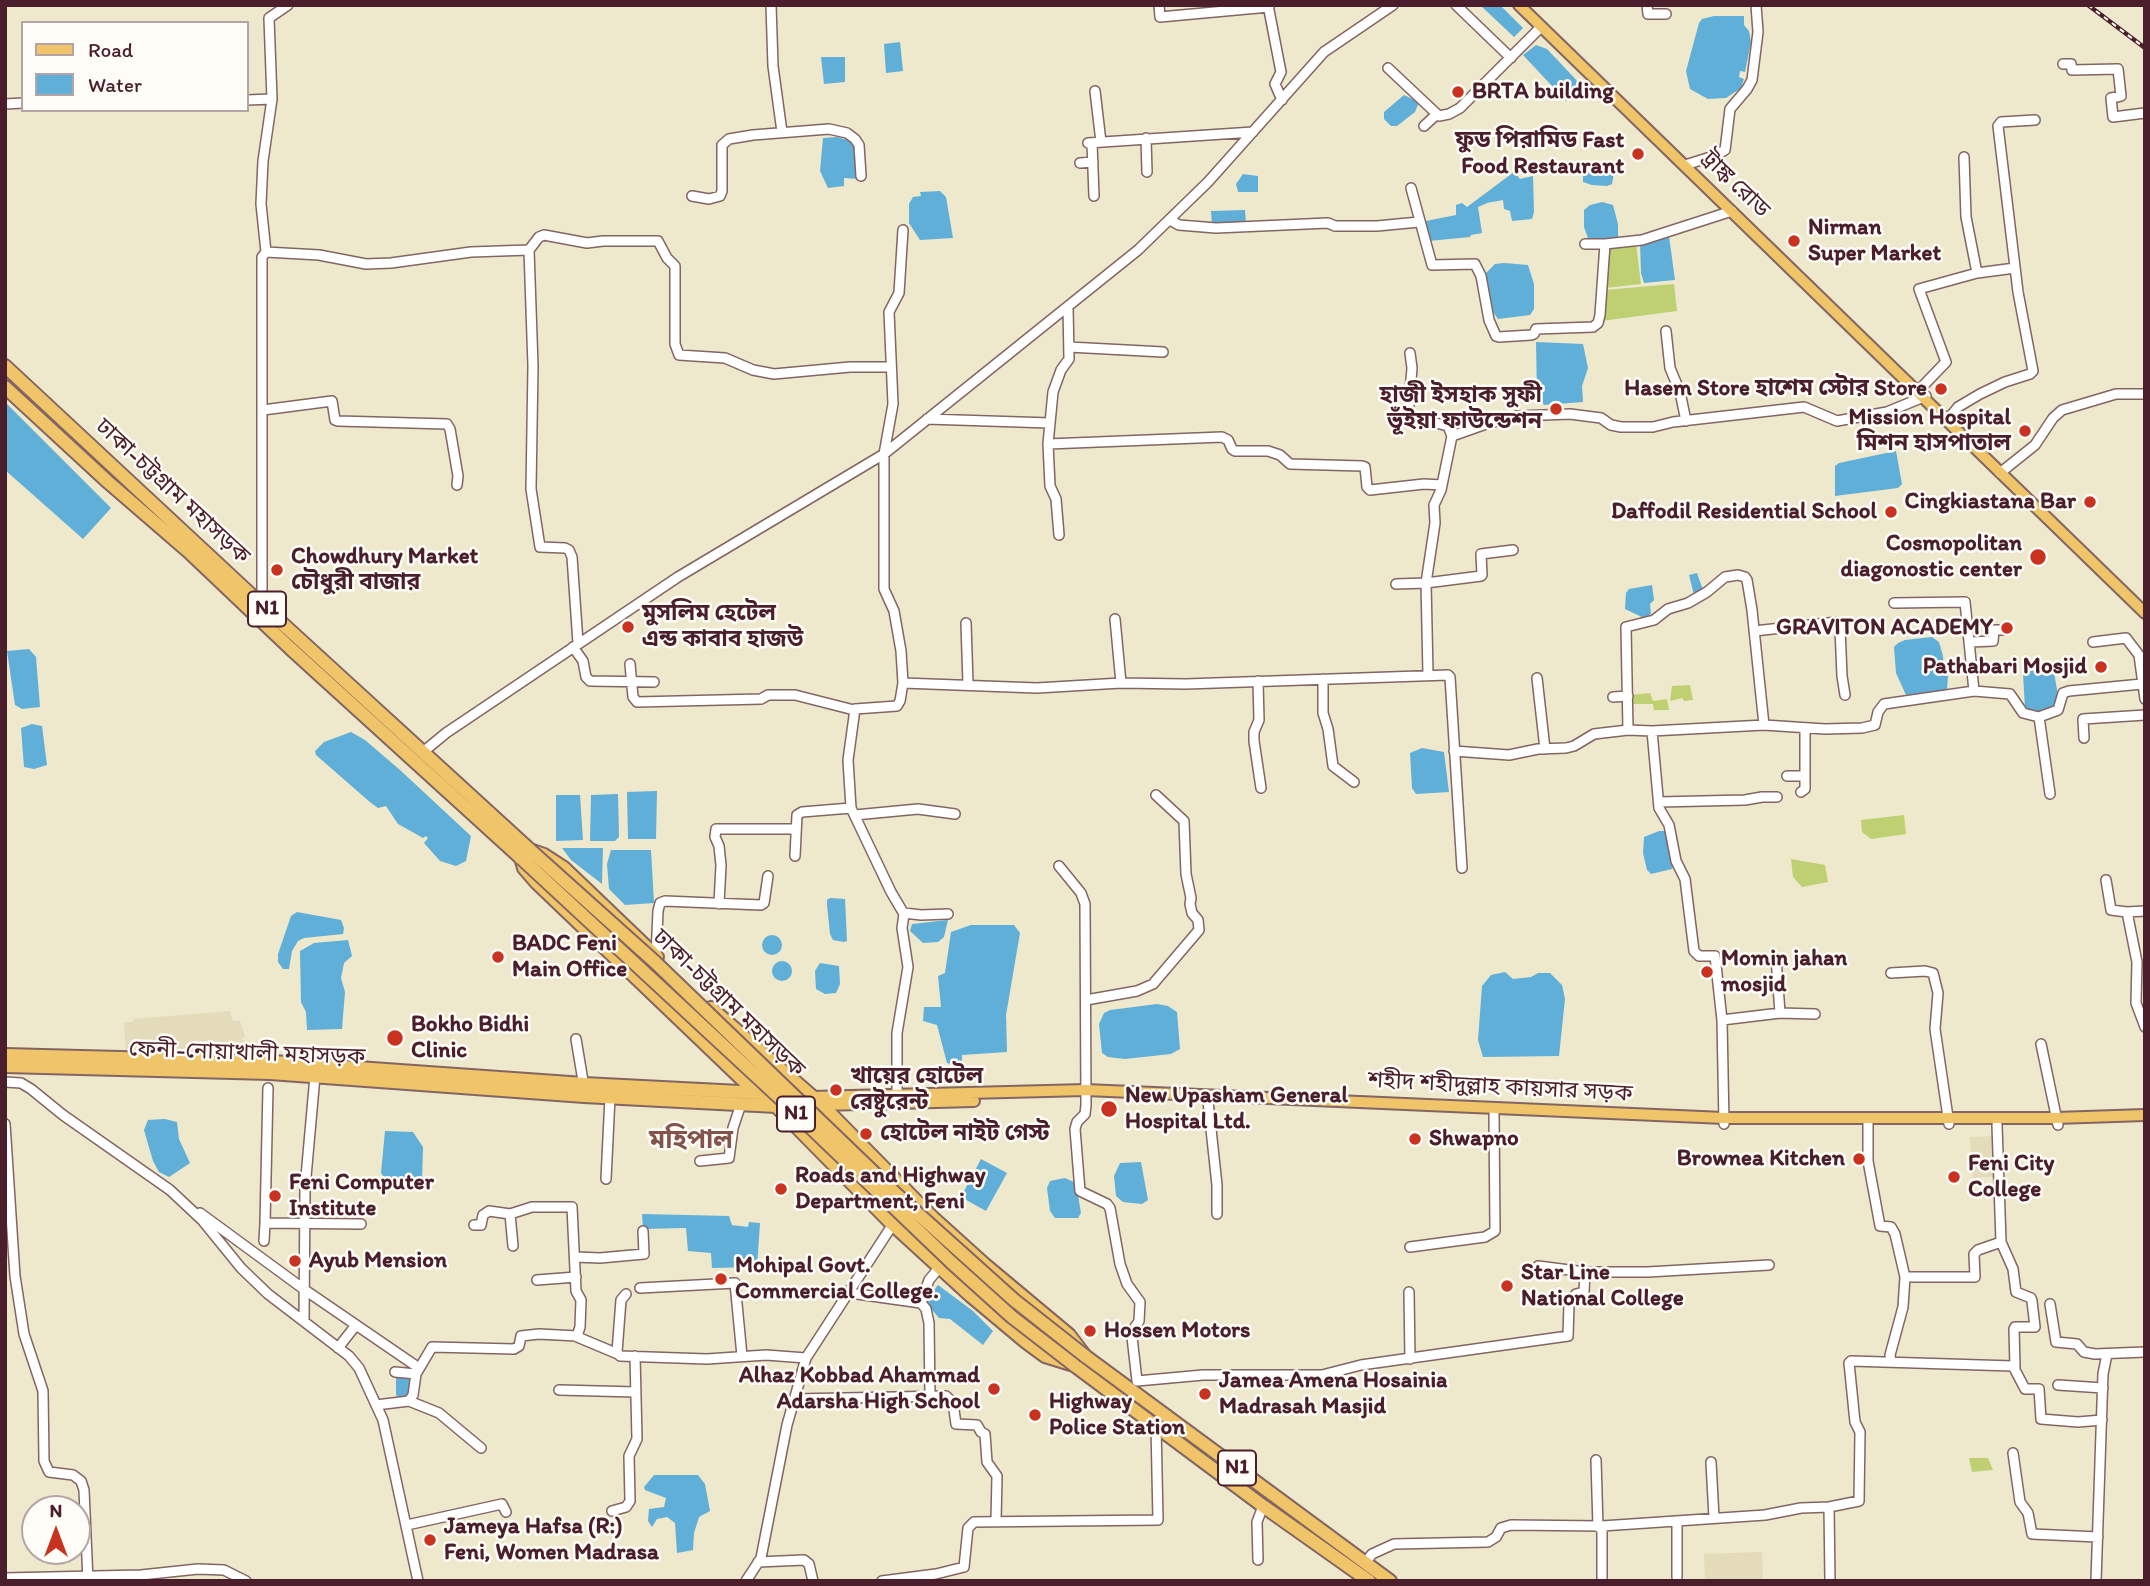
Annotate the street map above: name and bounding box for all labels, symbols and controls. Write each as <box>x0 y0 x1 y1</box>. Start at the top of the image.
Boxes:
legend <box>21 21 248 112</box>
text: Road <box>88 37 133 62</box>
text: Water <box>88 72 142 97</box>
place label: BRTA building <box>1472 78 1614 106</box>
marker: BRTA building <box>1450 84 1466 100</box>
place label: ফুড পিরামিড Fast Food Restaurant <box>1455 127 1624 181</box>
marker: ফুড পিরামিড Fast Food Restaurant <box>1630 146 1646 162</box>
street label: ট্রাঙ্ক রোড <box>1695 146 1775 224</box>
place label: Nirman Super Market <box>1808 214 1941 268</box>
marker: Nirman Super Market <box>1786 233 1802 249</box>
place label: Hasem Store হাশেম স্টোর Store <box>1624 375 1927 403</box>
marker: Hasem Store হাশেম স্টোর Store <box>1933 381 1949 397</box>
place label: হাজী ইসহাক সুফী ভূঁইয়া ফাউন্ডেশন <box>1380 382 1542 436</box>
marker: হাজী ইসহাক সুফী ভূঁইয়া ফাউন্ডেশন <box>1548 401 1564 417</box>
place label: Mission Hospital মিশন হাসপাতাল <box>1849 404 2011 458</box>
street label: ঢাকা-চট্টগ্রাম মহাসড়ক <box>89 413 255 571</box>
marker: Mission Hospital মিশন হাসপাতাল <box>2017 423 2033 439</box>
place label: Cingkiastana Bar <box>1905 488 2076 516</box>
marker: Cingkiastana Bar <box>2082 494 2098 510</box>
place label: Daffodil Residential School <box>1611 498 1877 526</box>
marker: Daffodil Residential School <box>1883 504 1899 520</box>
place label: Cosmopolitan diagonostic center <box>1841 530 2022 584</box>
place label: Chowdhury Market চৌধুরী বাজার <box>291 543 478 597</box>
marker: Cosmopolitan diagonostic center <box>2028 547 2048 567</box>
marker: Chowdhury Market চৌধুরী বাজার <box>269 562 285 578</box>
road number: N1 <box>248 592 286 626</box>
place label: মুসলিম হেটেল এন্ড কাবাব হাজউ <box>642 600 803 654</box>
place label: GRAVITON ACADEMY <box>1776 614 1993 642</box>
marker: মুসলিম হেটেল এন্ড কাবাব হাজউ <box>620 619 636 635</box>
marker: GRAVITON ACADEMY <box>1999 620 2015 636</box>
place label: Pathabari Mosjid <box>1923 653 2087 681</box>
marker: Pathabari Mosjid <box>2093 659 2109 675</box>
street label: ঢাকা-চট্টগ্রাম মহাসড়ক <box>646 924 810 1084</box>
place label: BADC Feni Main Office <box>512 930 627 984</box>
place label: Momin jahan mosjid <box>1721 945 1847 999</box>
marker: BADC Feni Main Office <box>490 949 506 965</box>
marker: Momin jahan mosjid <box>1699 964 1715 980</box>
place label: Bokho Bidhi Clinic <box>411 1011 529 1065</box>
marker: Bokho Bidhi Clinic <box>385 1028 405 1048</box>
street label: ফেনী-নোয়াখালী মহাসড়ক <box>128 1036 366 1072</box>
place label: খায়ের হোটেল রেষ্টুরেন্ট <box>850 1063 983 1117</box>
street label: শহীদ শহীদুল্লাহ কায়সার সড়ক <box>1367 1067 1633 1109</box>
marker: খায়ের হোটেল রেষ্টুরেন্ট <box>828 1082 844 1098</box>
place label: New Upasham General Hospital Ltd. <box>1125 1082 1348 1136</box>
road number: N1 <box>777 1096 815 1132</box>
marker: New Upasham General Hospital Ltd. <box>1099 1099 1119 1119</box>
place label: হোটেল নাইট গেস্ট <box>880 1120 1050 1148</box>
district label: মহিপাল <box>649 1125 733 1157</box>
place label: Shwapno <box>1429 1125 1519 1153</box>
marker: হোটেল নাইট গেস্ট <box>858 1126 874 1142</box>
marker: Shwapno <box>1407 1131 1423 1147</box>
place label: Brownea Kitchen <box>1677 1145 1845 1173</box>
place label: Feni City College <box>1968 1150 2054 1204</box>
marker: Brownea Kitchen <box>1851 1151 1867 1167</box>
place label: Roads and Highway Department, Feni <box>795 1162 986 1216</box>
place label: Feni Computer Institute <box>289 1169 434 1223</box>
marker: Feni City College <box>1946 1169 1962 1185</box>
marker: Roads and Highway Department, Feni <box>773 1181 789 1197</box>
marker: Feni Computer Institute <box>267 1188 283 1204</box>
place label: Ayub Mension <box>309 1247 447 1275</box>
place label: Mohipal Govt. Commercial College. <box>735 1252 939 1306</box>
marker: Ayub Mension <box>287 1253 303 1269</box>
place label: Star Line National College <box>1521 1259 1684 1313</box>
marker: Mohipal Govt. Commercial College. <box>713 1271 729 1287</box>
marker: Star Line National College <box>1499 1278 1515 1294</box>
place label: Hossen Motors <box>1104 1317 1250 1345</box>
marker: Hossen Motors <box>1082 1323 1098 1339</box>
place label: Alhaz Kobbad Ahammad Adarsha High School <box>739 1362 980 1416</box>
place label: Jamea Amena Hosainia Madrasah Masjid <box>1219 1367 1447 1421</box>
marker: Alhaz Kobbad Ahammad Adarsha High School <box>986 1381 1002 1397</box>
marker: Jamea Amena Hosainia Madrasah Masjid <box>1197 1386 1213 1402</box>
place label: Highway Police Station <box>1049 1388 1185 1442</box>
marker: Highway Police Station <box>1027 1407 1043 1423</box>
road number: N1 <box>1218 1450 1256 1486</box>
north arrow <box>21 1495 91 1565</box>
text: N <box>50 1499 62 1522</box>
place label: Jameya Hafsa (R:) Feni, Women Madrasa <box>444 1513 659 1567</box>
marker: Jameya Hafsa (R:) Feni, Women Madrasa <box>422 1532 438 1548</box>

